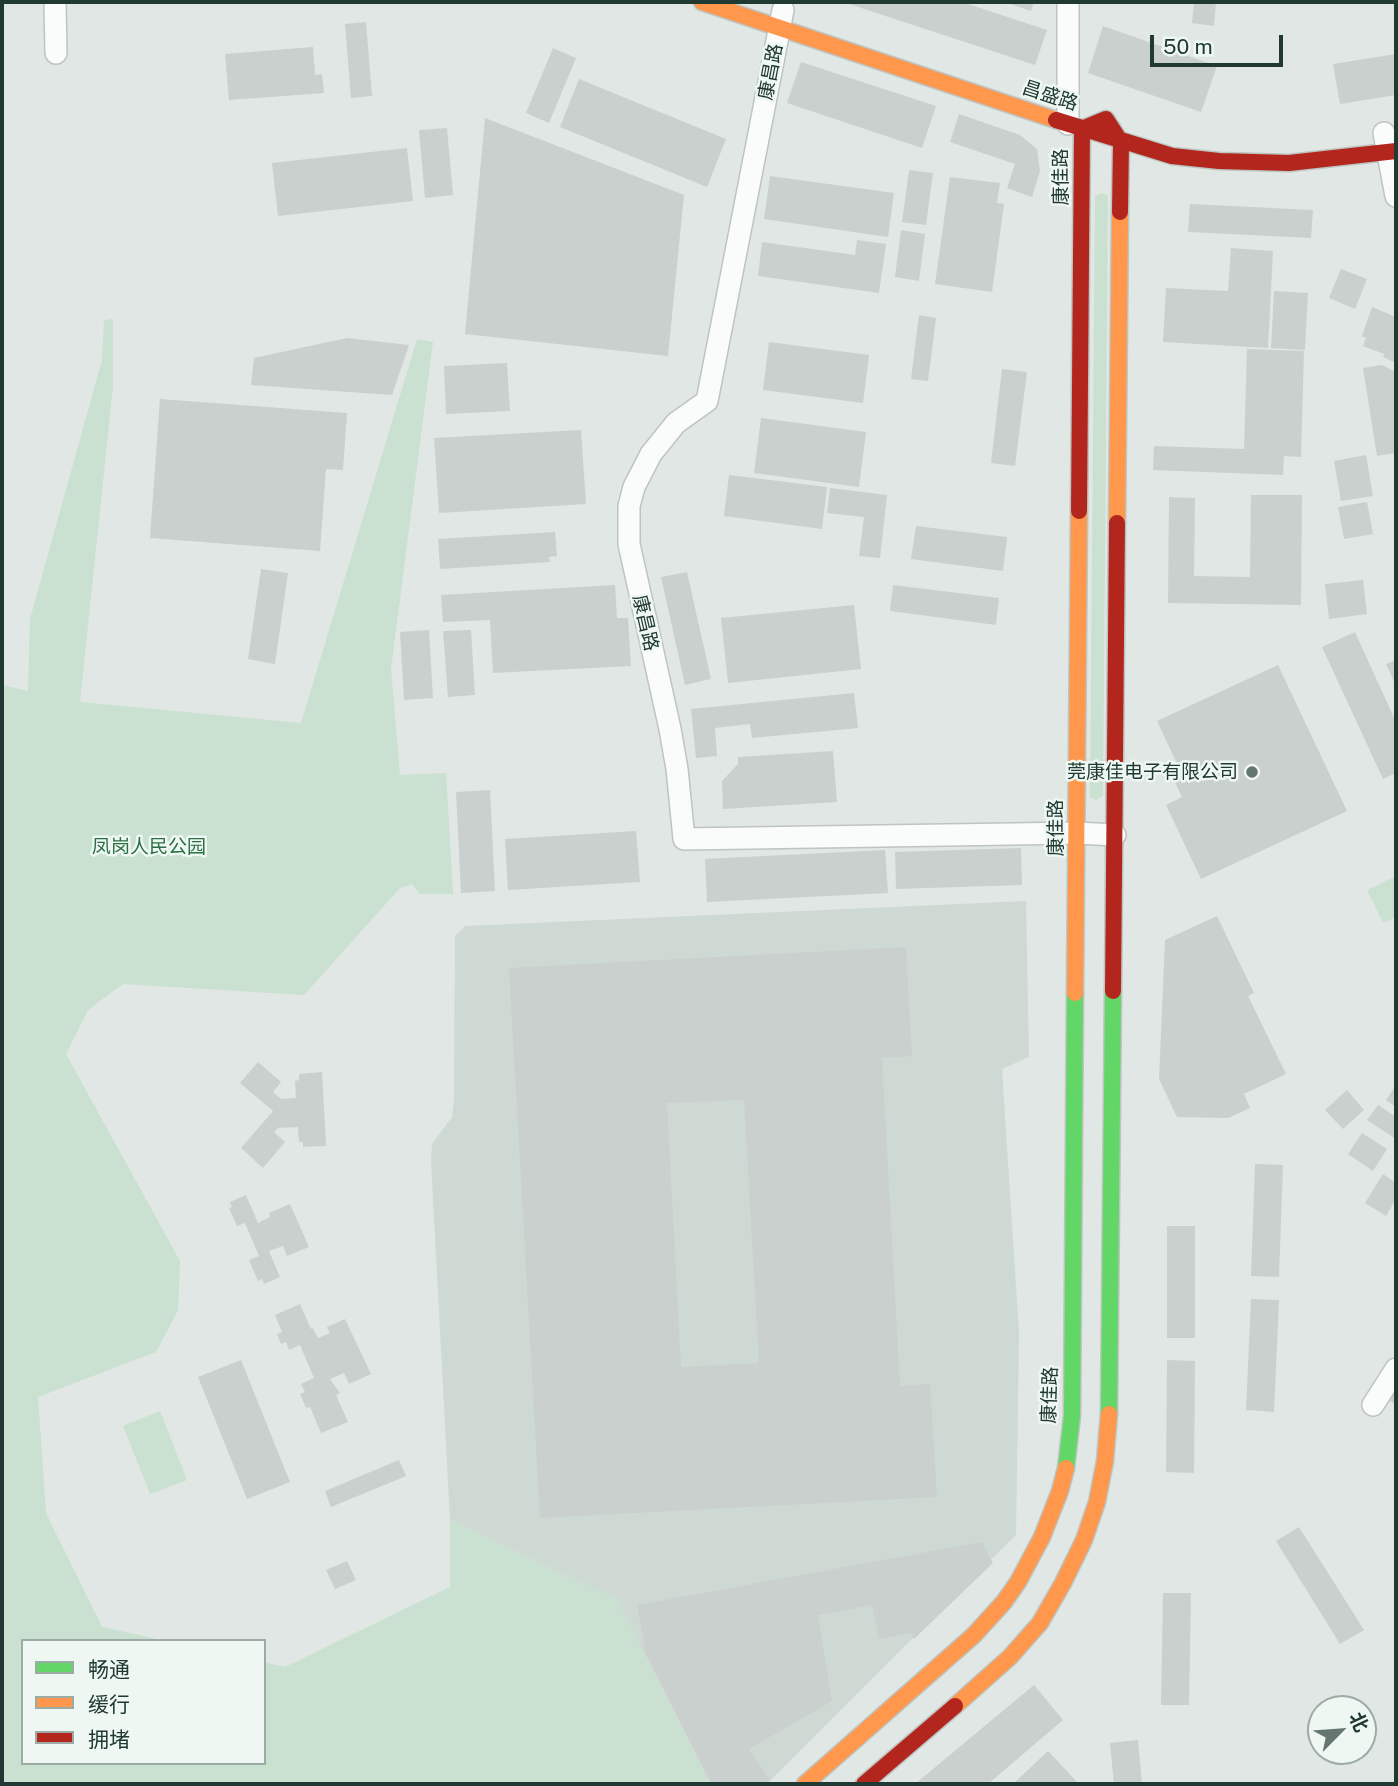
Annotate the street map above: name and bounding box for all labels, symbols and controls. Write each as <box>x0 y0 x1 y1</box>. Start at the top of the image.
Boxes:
scale bar <box>1153 21 1286 65</box>
text: 50 m <box>1163 34 1213 59</box>
street label: 康昌路 <box>754 42 788 102</box>
street label: 昌盛路 <box>1019 76 1081 116</box>
street label: 康佳路 <box>1050 149 1072 205</box>
street label: 康昌路 <box>627 593 663 653</box>
place label: 莞康佳电子有限公司 <box>1067 761 1238 783</box>
marker: 莞康佳电子有限公司 <box>1244 764 1260 780</box>
street label: 康佳路 <box>1045 800 1067 856</box>
park label: 凤岗人民公园 <box>92 836 206 858</box>
street label: 康佳路 <box>1038 1366 1062 1424</box>
legend <box>21 1639 266 1765</box>
text: 畅通 <box>88 1657 130 1682</box>
text: 缓行 <box>88 1692 130 1717</box>
north arrow <box>1307 1695 1377 1765</box>
text: 北 <box>1345 1709 1373 1735</box>
text: 拥堵 <box>88 1727 130 1752</box>

